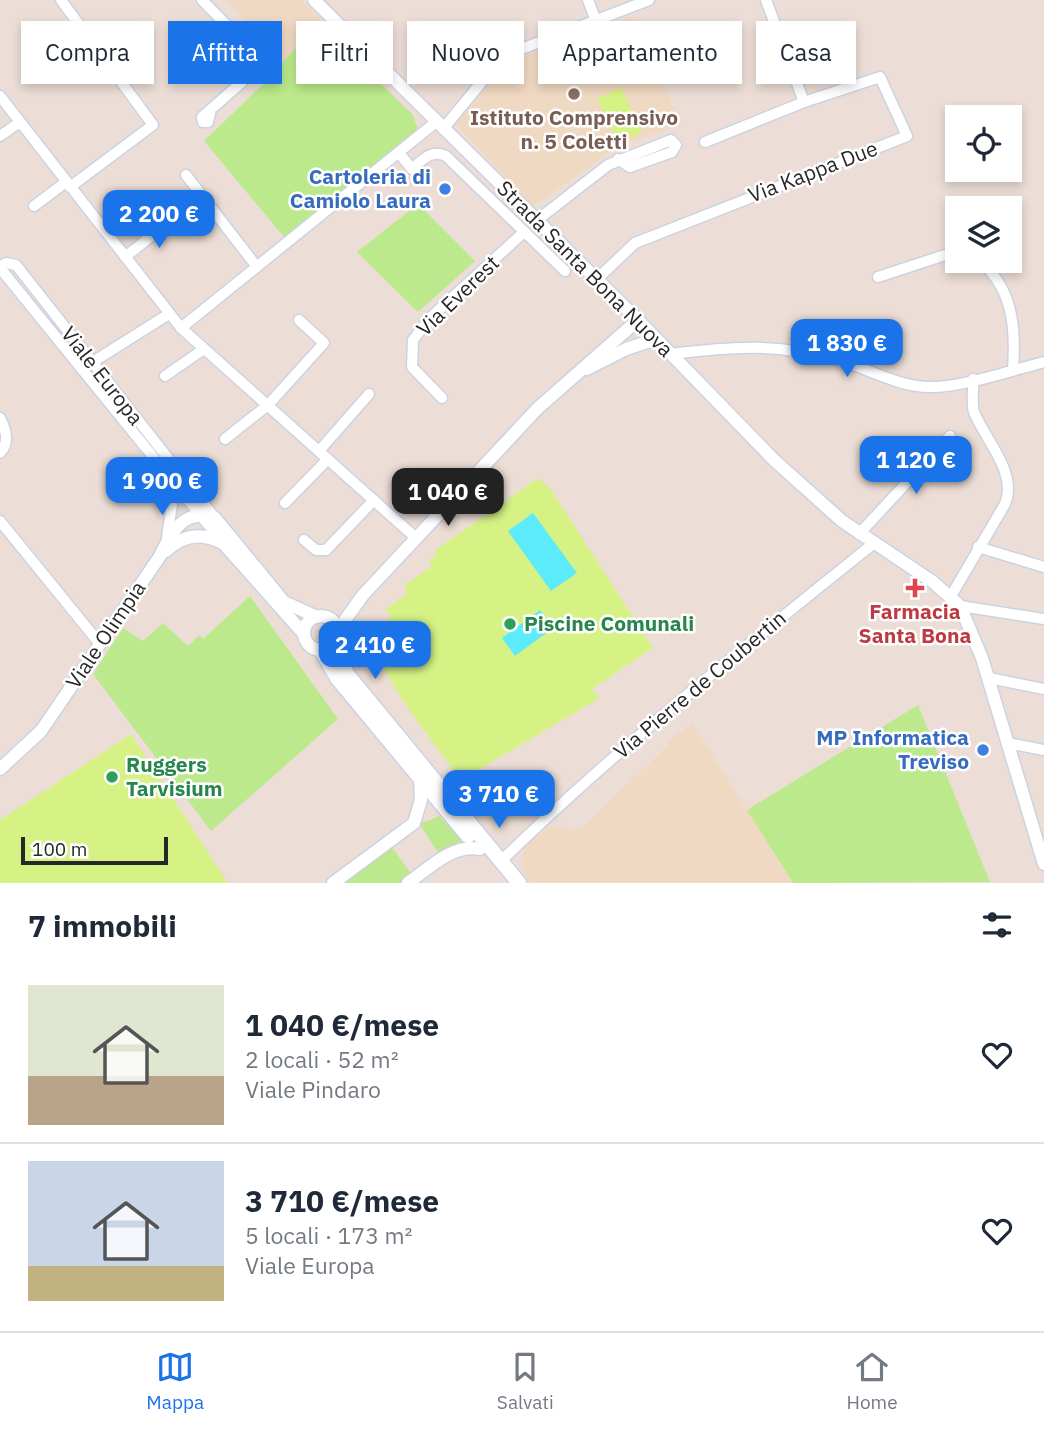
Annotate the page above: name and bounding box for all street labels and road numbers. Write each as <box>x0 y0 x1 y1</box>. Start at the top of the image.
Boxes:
street label: Via Kappa Due <box>744 134 881 209</box>
street label: Strada Santa Bona Nuova <box>491 174 680 363</box>
street label: Via Everest <box>410 249 505 342</box>
street label: Viale Europa <box>55 320 150 431</box>
street label: Viale Olimpia <box>59 575 152 694</box>
street label: Via Pierre de Coubertin <box>607 604 791 765</box>

